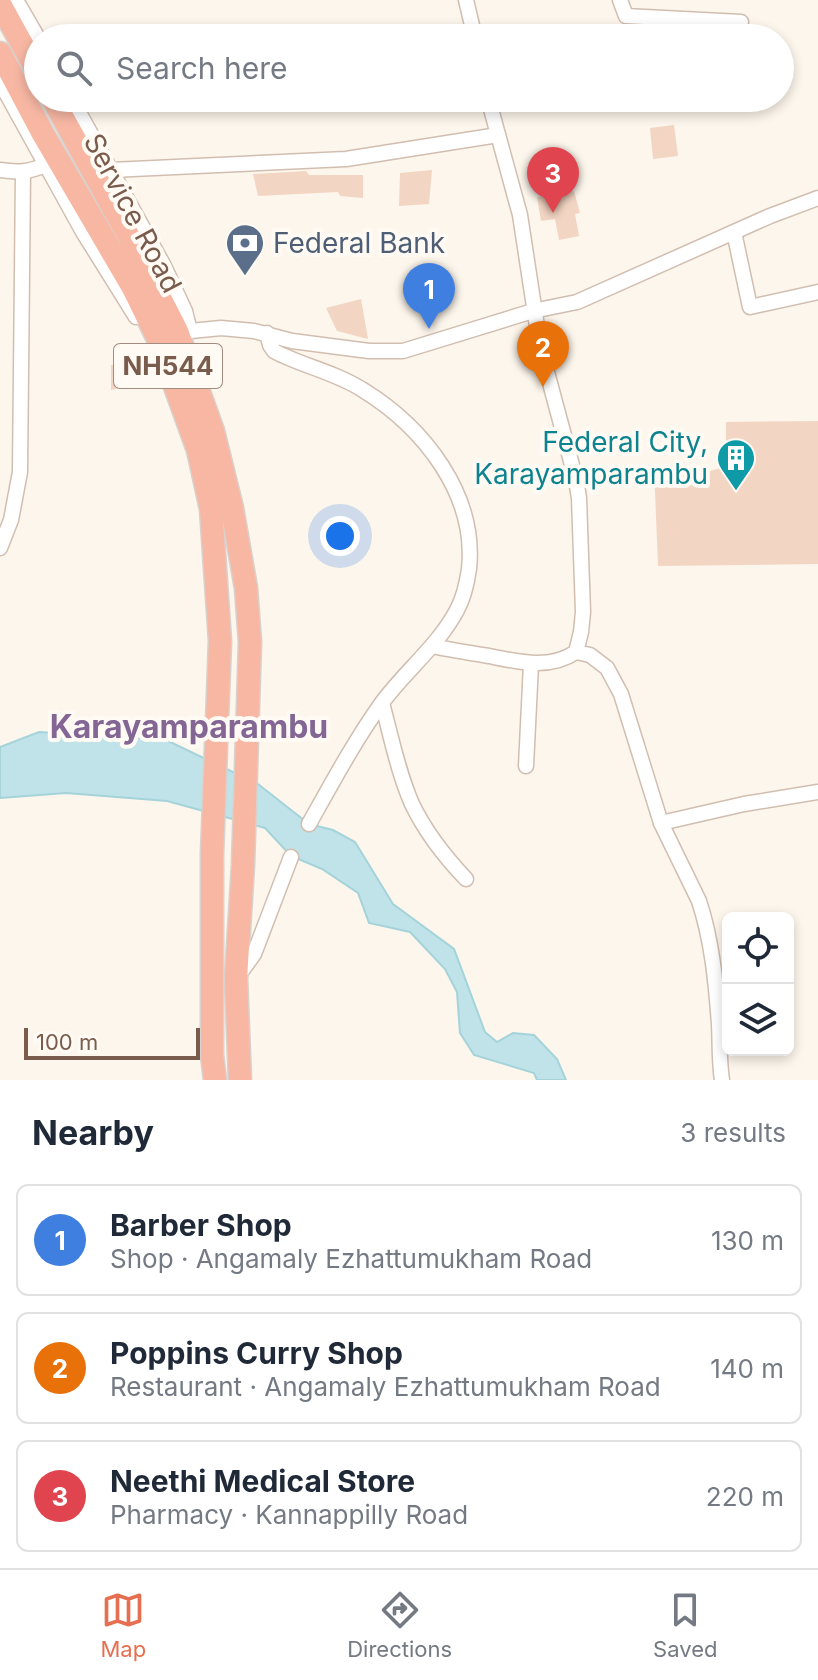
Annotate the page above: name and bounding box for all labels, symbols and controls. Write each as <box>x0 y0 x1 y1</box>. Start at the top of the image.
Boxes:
search box <box>24 24 794 112</box>
icon: search <box>52 46 96 90</box>
text: Search here <box>116 50 288 86</box>
street label: Service Road <box>77 128 189 298</box>
pin: 3 <box>527 147 579 213</box>
bank icon: Federal Bank <box>224 222 266 277</box>
place label: Federal Bank <box>273 226 445 260</box>
pin: 1 <box>403 263 455 329</box>
pin: 2 <box>517 321 569 387</box>
road number: NH544 <box>114 344 222 388</box>
place label: Federal City, Karayamparambu <box>474 425 708 491</box>
building icon: Federal City, Karayamparambu <box>715 437 757 492</box>
your location <box>320 516 360 556</box>
district label: Karayamparambu <box>50 707 328 746</box>
map controls <box>722 912 794 1056</box>
button: locate <box>722 912 794 984</box>
button: layers <box>722 984 794 1056</box>
scale bar <box>24 1024 200 1060</box>
text: 100 m <box>36 1029 98 1055</box>
text: Nearby <box>32 1112 154 1153</box>
text: 3 results <box>680 1117 786 1148</box>
text: Barber Shop <box>110 1207 292 1243</box>
text: 1 <box>54 1225 66 1256</box>
text: 130 m <box>711 1225 784 1256</box>
text: Shop · Angamaly Ezhattumukham Road <box>110 1243 592 1274</box>
text: Poppins Curry Shop <box>110 1335 403 1371</box>
text: 2 <box>52 1353 68 1384</box>
text: 140 m <box>710 1353 784 1384</box>
text: Restaurant · Angamaly Ezhattumukham Road <box>110 1371 661 1402</box>
text: Neethi Medical Store <box>110 1463 415 1499</box>
text: 3 <box>52 1481 68 1512</box>
text: 220 m <box>706 1481 784 1512</box>
text: Pharmacy · Kannappilly Road <box>110 1499 468 1530</box>
tab: Map <box>101 1588 146 1662</box>
tab: Directions <box>347 1588 452 1662</box>
tab: Saved <box>653 1588 717 1662</box>

